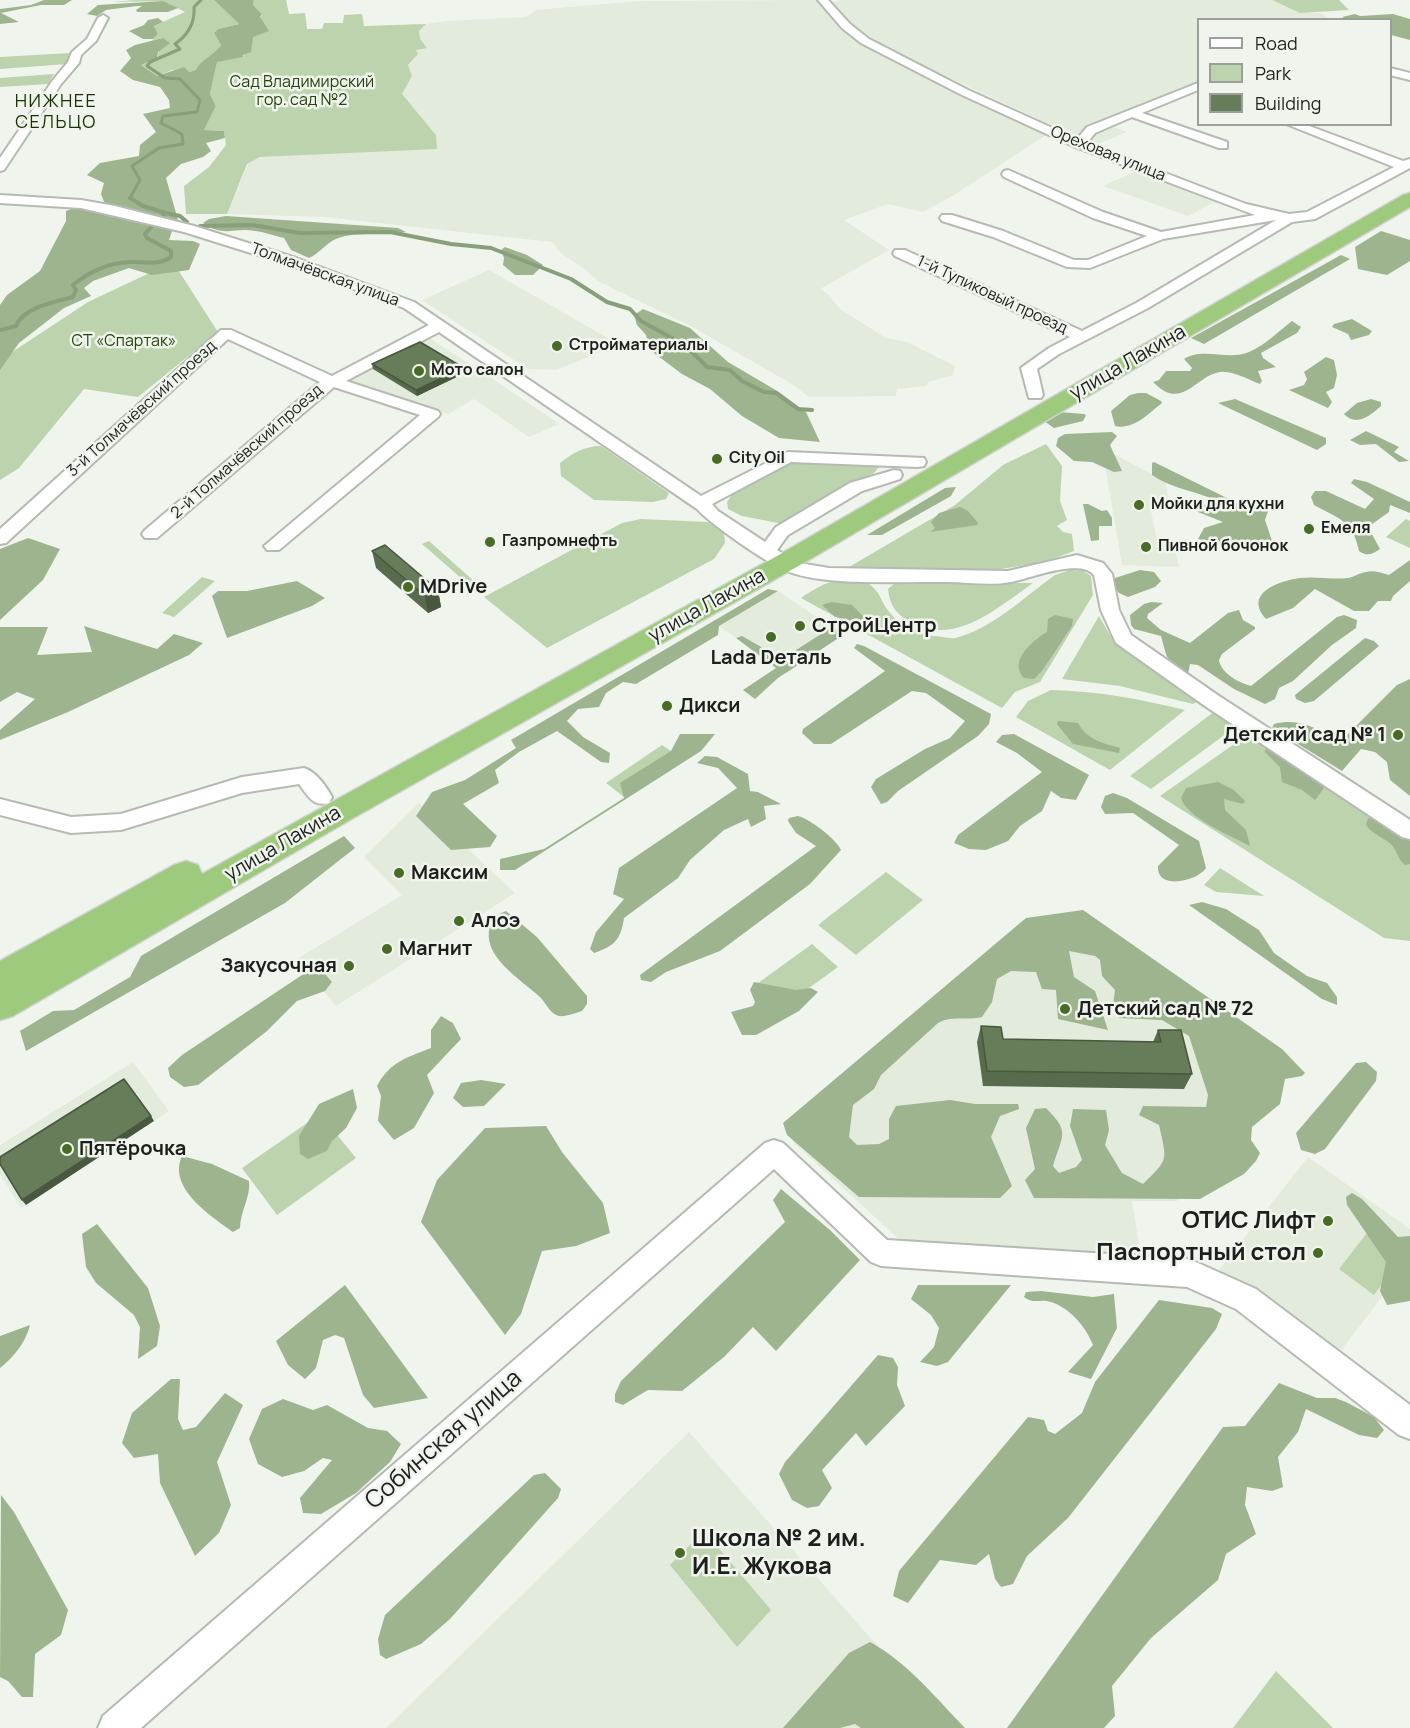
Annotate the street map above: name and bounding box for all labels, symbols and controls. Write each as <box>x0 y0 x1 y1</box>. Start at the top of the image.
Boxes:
legend <box>1197 18 1392 126</box>
text: Road <box>1255 31 1298 55</box>
text: Park <box>1255 61 1291 85</box>
park label: Сад Владимирский гор. сад №2 <box>230 73 374 111</box>
district label: НИЖНЕЕ СЕЛЬЦО <box>15 91 97 134</box>
text: Building <box>1255 91 1321 115</box>
street label: Ореховая улица <box>1048 122 1168 186</box>
street label: Толмачёвская улица <box>248 239 402 311</box>
street label: 1-й Тупиковый проезд <box>914 252 1070 338</box>
street label: улица Лакина <box>1066 320 1190 406</box>
park label: СТ «Спартак» <box>72 332 176 352</box>
place label: Стройматериалы <box>569 336 708 356</box>
street label: 3-й Толмачёвский проезд <box>63 337 221 481</box>
marker: Стройматериалы <box>550 339 564 353</box>
place label: Мото салон <box>431 361 524 381</box>
marker: Мото салон <box>412 364 426 378</box>
street label: 2-й Толмачёвский проезд <box>167 381 327 523</box>
place label: City Oil <box>729 449 785 469</box>
marker: City Oil <box>710 452 724 466</box>
place label: Мойки для кухни <box>1151 495 1284 515</box>
marker: Мойки для кухни <box>1132 498 1146 512</box>
place label: Емеля <box>1321 519 1371 539</box>
marker: Емеля <box>1302 522 1316 536</box>
place label: Газпромнефть <box>502 532 617 552</box>
marker: Газпромнефть <box>483 535 497 549</box>
place label: Пивной бочонок <box>1158 537 1288 557</box>
marker: Пивной бочонок <box>1139 540 1153 554</box>
street label: улица Лакина <box>644 564 770 648</box>
place label: MDrive <box>420 575 487 599</box>
marker: MDrive <box>401 580 415 594</box>
place label: СтройЦентр <box>812 614 937 638</box>
marker: СтройЦентр <box>793 619 807 633</box>
marker: Lada Dеталь <box>764 630 778 644</box>
place label: Lada Dеталь <box>710 646 832 670</box>
place label: Дикси <box>679 694 740 718</box>
marker: Дикси <box>660 699 674 713</box>
place label: Детский сад № 1 <box>1223 723 1386 747</box>
marker: Детский сад № 1 <box>1391 728 1405 742</box>
street label: улица Лакина <box>221 801 345 887</box>
place label: Максим <box>411 861 488 885</box>
marker: Максим <box>392 866 406 880</box>
place label: Алоэ <box>471 909 520 933</box>
marker: Алоэ <box>452 914 466 928</box>
place label: Магнит <box>399 937 472 961</box>
marker: Магнит <box>380 942 394 956</box>
place label: Закусочная <box>220 954 337 978</box>
marker: Закусочная <box>342 959 356 973</box>
place label: Детский сад № 72 <box>1077 997 1254 1021</box>
marker: Детский сад № 72 <box>1058 1002 1072 1016</box>
place label: Пятёрочка <box>79 1137 186 1161</box>
marker: Пятёрочка <box>60 1142 74 1156</box>
place label: ОТИС Лифт <box>1182 1207 1316 1235</box>
marker: ОТИС Лифт <box>1321 1214 1335 1228</box>
place label: Паспортный стол <box>1096 1239 1306 1267</box>
marker: Паспортный стол <box>1311 1246 1325 1260</box>
street label: Собинская улица <box>360 1364 528 1516</box>
place label: Школа № 2 им. И.Е. Жукова <box>692 1525 866 1581</box>
marker: Школа № 2 им. И.Е. Жукова <box>673 1546 687 1560</box>

